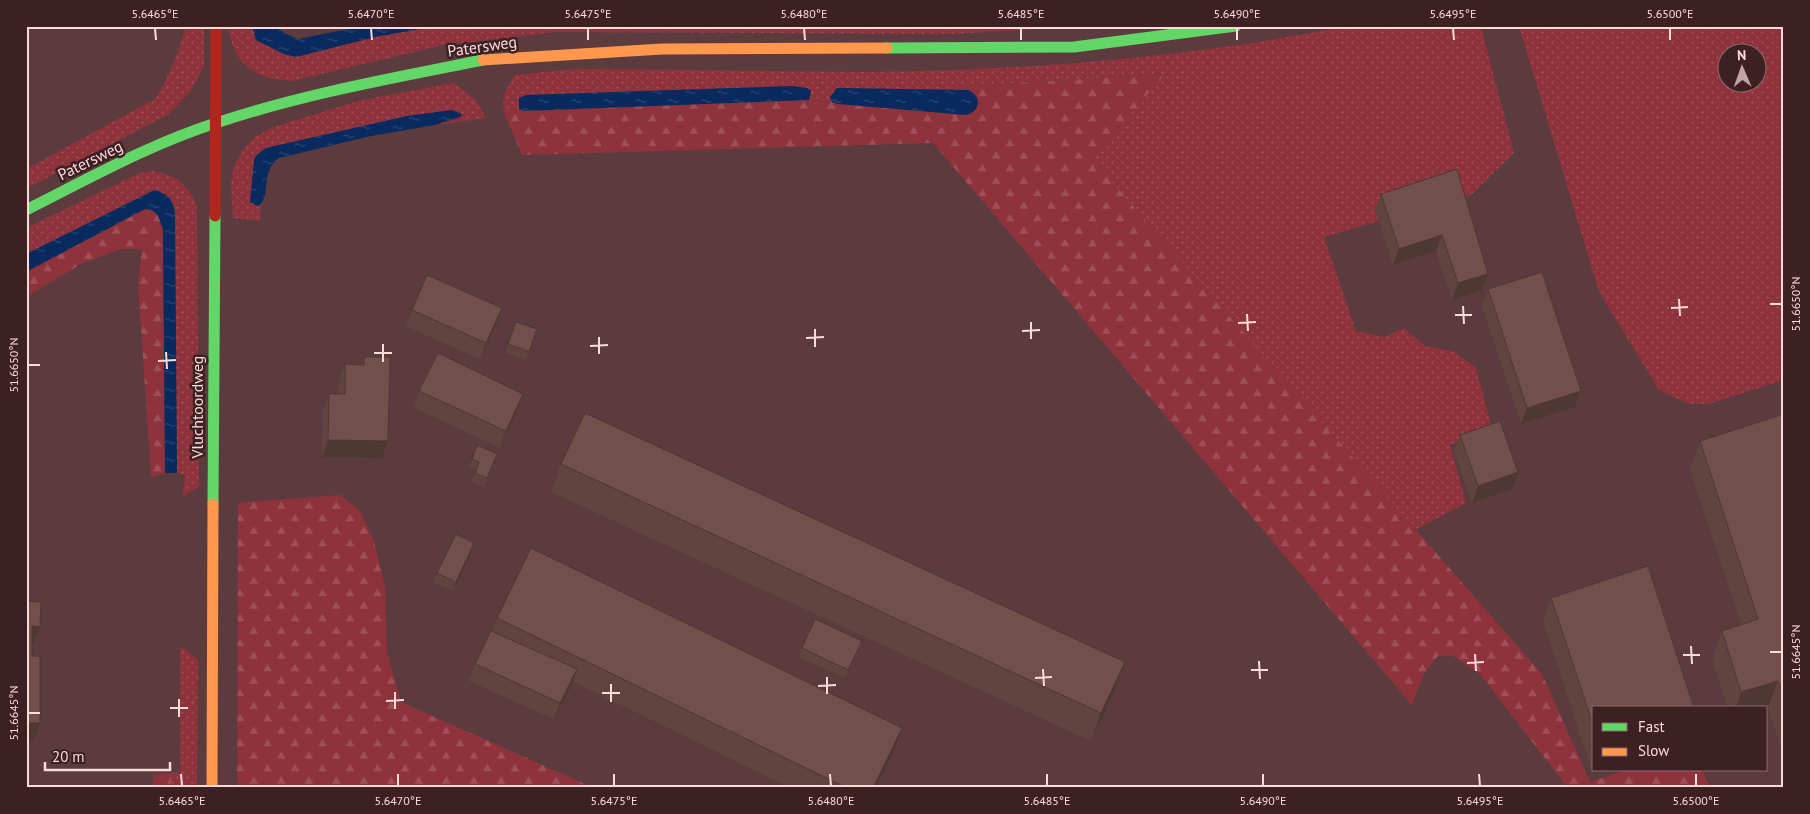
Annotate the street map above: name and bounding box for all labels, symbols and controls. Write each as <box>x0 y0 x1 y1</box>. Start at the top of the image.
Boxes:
text: 5.6465°E <box>132 6 178 21</box>
text: 5.6470°E <box>348 6 394 21</box>
text: 5.6475°E <box>565 6 611 21</box>
text: 5.6480°E <box>781 6 827 21</box>
text: 5.6485°E <box>998 6 1044 21</box>
text: 5.6490°E <box>1214 6 1260 21</box>
text: 5.6495°E <box>1430 6 1476 21</box>
text: 5.6500°E <box>1647 6 1693 21</box>
street label: Patersweg <box>446 31 518 61</box>
north arrow <box>1718 42 1768 92</box>
text: N <box>1737 46 1746 64</box>
street label: Patersweg <box>54 136 126 184</box>
text: 51.6650°N <box>1788 277 1803 331</box>
text: 51.6650°N <box>6 338 21 392</box>
street label: Vluchtoordweg <box>187 356 207 459</box>
text: 51.6645°N <box>1788 625 1803 679</box>
text: 51.6645°N <box>6 686 21 740</box>
legend <box>1592 706 1768 772</box>
text: Fast <box>1638 717 1665 736</box>
scale bar <box>45 739 170 771</box>
text: Slow <box>1638 741 1669 760</box>
text: 20 m <box>52 747 85 766</box>
text: 5.6465°E <box>159 793 205 808</box>
text: 5.6470°E <box>375 793 421 808</box>
text: 5.6475°E <box>591 793 637 808</box>
text: 5.6480°E <box>808 793 854 808</box>
text: 5.6485°E <box>1024 793 1070 808</box>
text: 5.6490°E <box>1240 793 1286 808</box>
text: 5.6495°E <box>1457 793 1503 808</box>
text: 5.6500°E <box>1673 793 1719 808</box>

